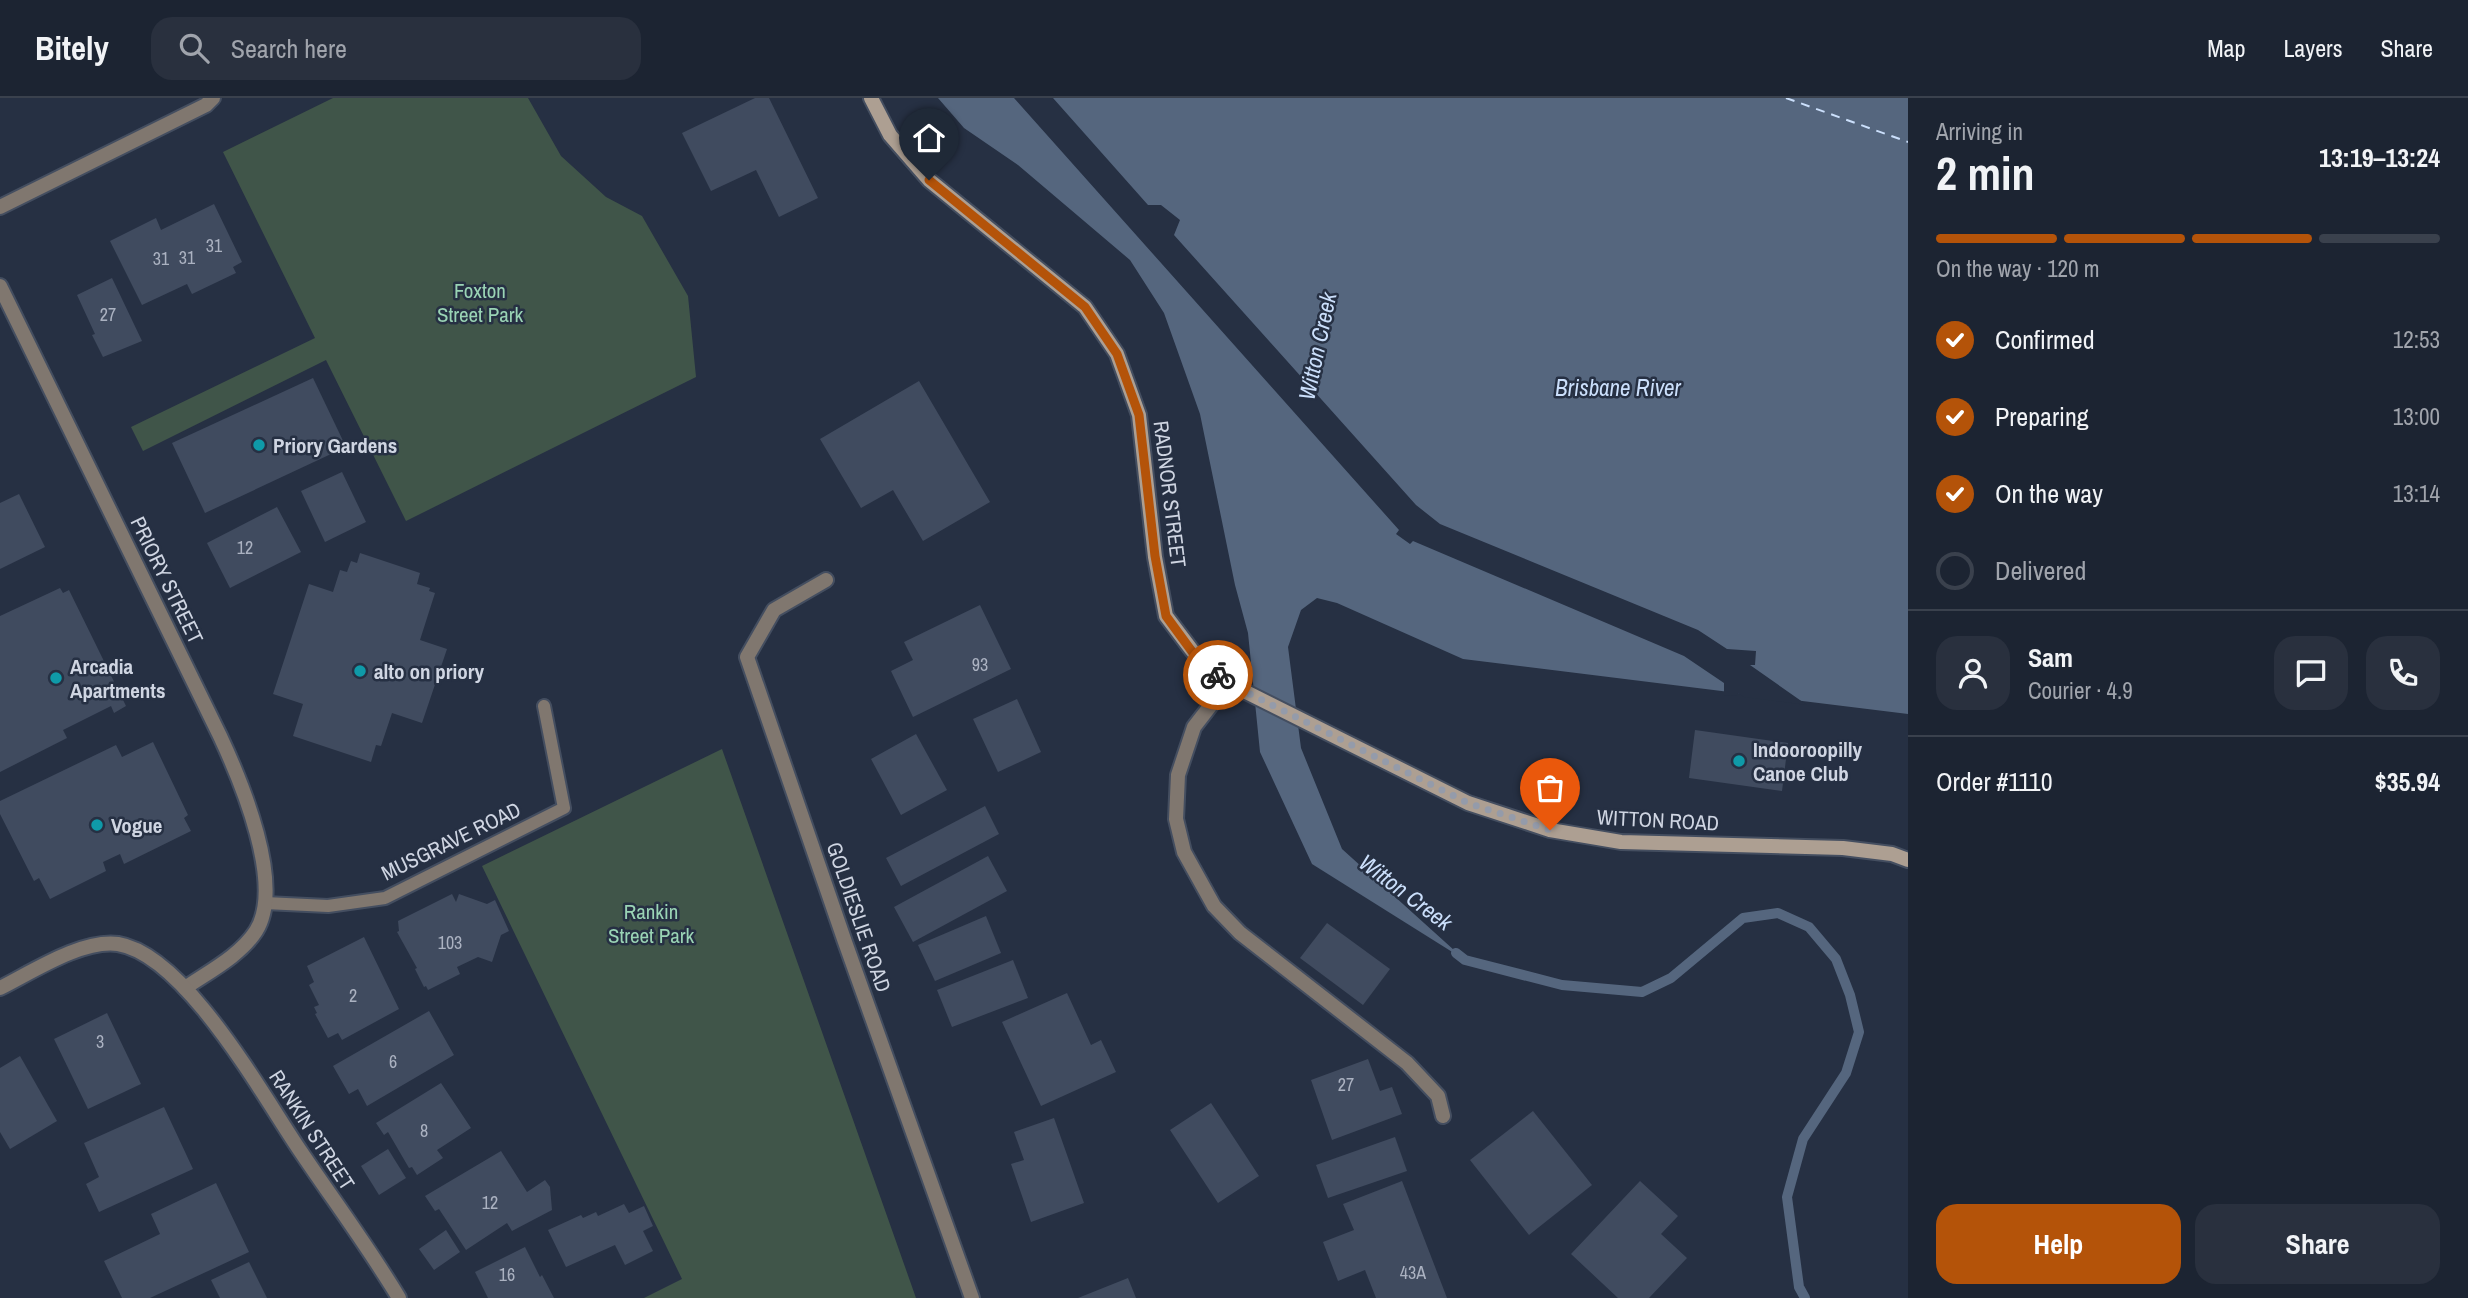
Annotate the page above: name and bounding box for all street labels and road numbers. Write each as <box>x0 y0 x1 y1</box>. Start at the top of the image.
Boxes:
street label: RADNOR STREET <box>1147 419 1193 569</box>
street label: PRIORY STREET <box>124 512 211 649</box>
street label: MUSGRAVE ROAD <box>376 795 526 887</box>
street label: WITTON ROAD <box>1596 802 1720 838</box>
street label: GOLDIESLIE ROAD <box>820 838 898 996</box>
street label: RANKIN STREET <box>262 1064 362 1196</box>

